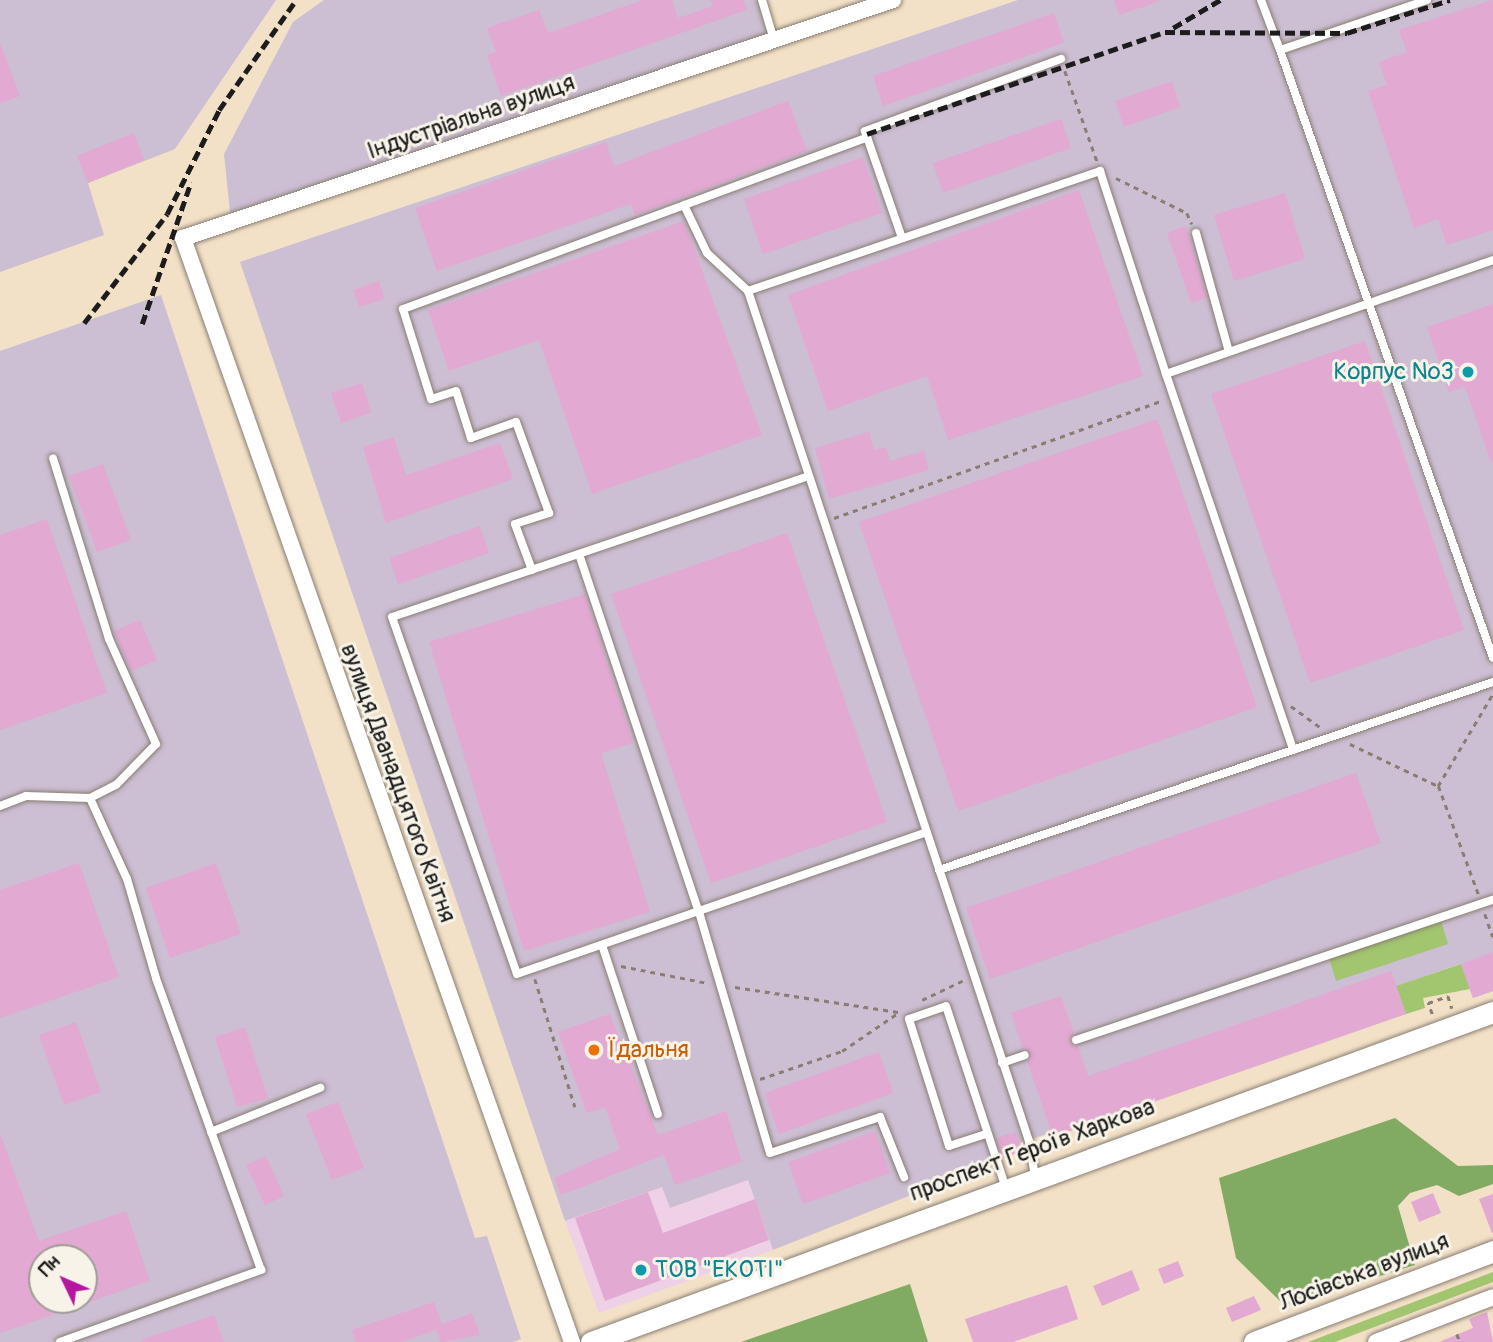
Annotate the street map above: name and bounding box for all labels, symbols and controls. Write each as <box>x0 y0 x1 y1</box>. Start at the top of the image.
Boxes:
street label: Індустріальна вулиця <box>363 68 579 166</box>
place label: Корпус №3 <box>1334 358 1454 386</box>
marker: Корпус №3 <box>1460 364 1476 380</box>
street label: вулиця Дванадцятого Квітня <box>334 640 462 926</box>
place label: Їдальня <box>608 1036 689 1064</box>
marker: Їдальня <box>586 1042 602 1058</box>
street label: проспект Героїв Харкова <box>906 1092 1158 1208</box>
street label: Лосівська вулиця <box>1275 1226 1453 1318</box>
north arrow <box>28 1244 98 1314</box>
text: Пн <box>33 1250 65 1282</box>
place label: ТОВ "ЕКОТI" <box>655 1256 783 1284</box>
marker: ТОВ "ЕКОТI" <box>633 1262 649 1278</box>

